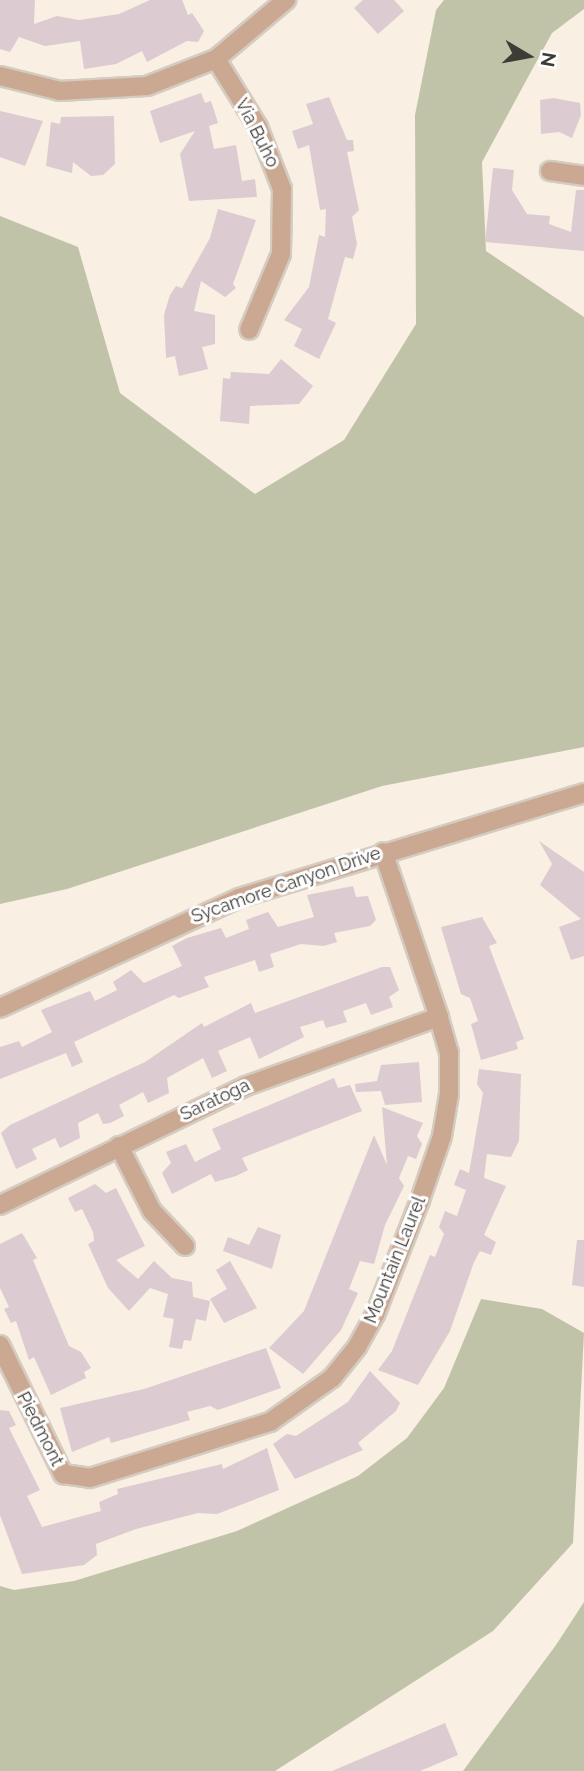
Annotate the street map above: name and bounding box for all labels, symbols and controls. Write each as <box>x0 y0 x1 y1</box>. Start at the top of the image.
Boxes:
north arrow <box>493 21 563 91</box>
text: N <box>537 51 561 69</box>
street label: Via Buho <box>230 95 284 171</box>
street label: Sycamore Canyon Drive <box>189 842 383 928</box>
street label: Saratoga <box>177 1075 253 1125</box>
street label: Mountain Laurel <box>360 1193 430 1327</box>
street label: Piedmont <box>12 1388 68 1470</box>

